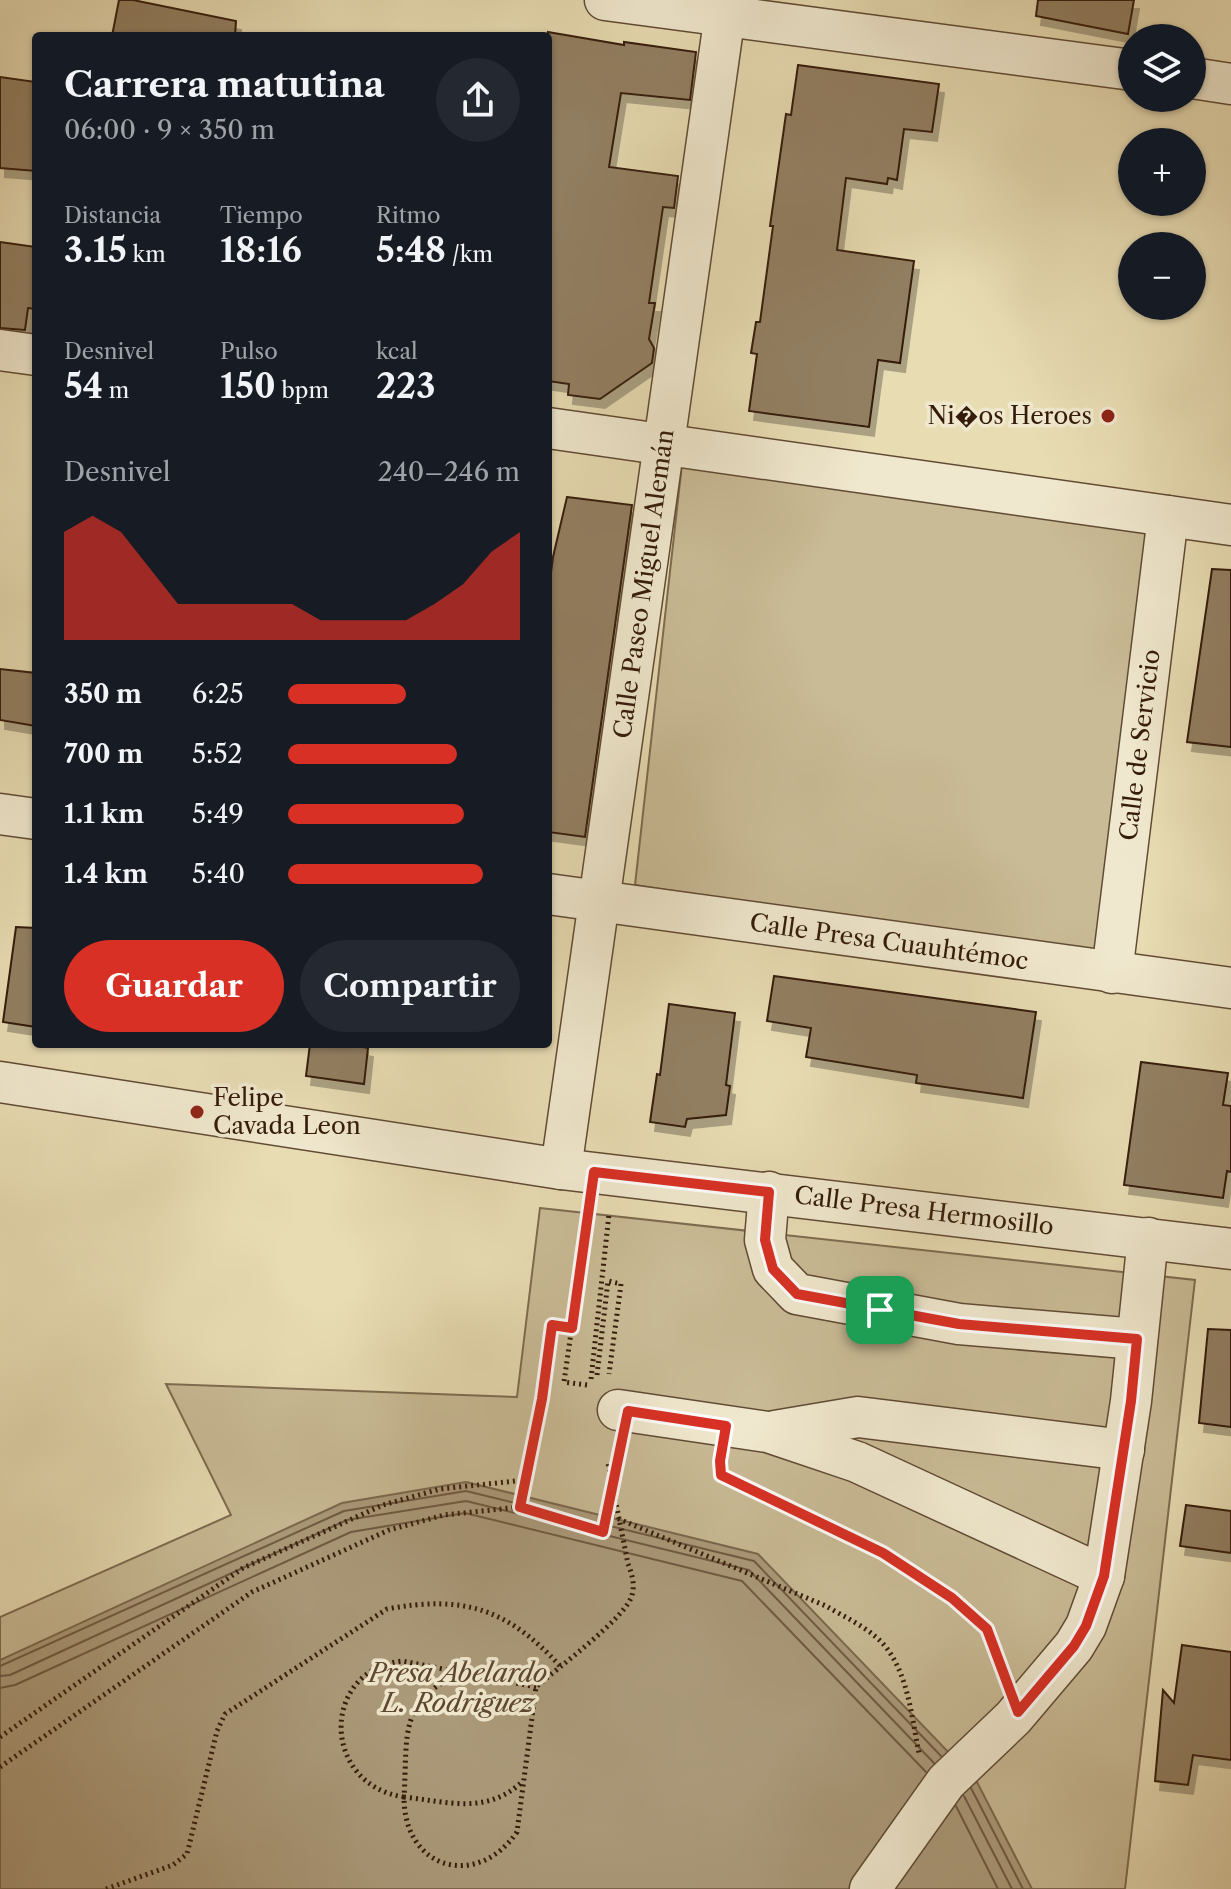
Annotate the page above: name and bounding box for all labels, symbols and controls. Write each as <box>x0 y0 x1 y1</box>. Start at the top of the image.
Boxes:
map controls <box>1118 24 1206 320</box>
button: layers <box>1118 24 1206 112</box>
button: share <box>436 58 520 142</box>
text: Carrera matutina <box>64 62 385 106</box>
text: 06:00 · 9 × 350 m <box>64 114 275 146</box>
button: + <box>1118 128 1206 216</box>
text: Distancia <box>64 202 161 229</box>
text: Tiempo <box>220 202 303 229</box>
text: Ritmo <box>376 202 441 229</box>
text: 3.15 <box>64 229 127 271</box>
text: 18:16 <box>220 229 302 271</box>
text: 5:48 <box>376 229 446 271</box>
button: − <box>1118 232 1206 320</box>
text: km <box>127 241 166 268</box>
text: /km <box>446 241 493 268</box>
text: Desnivel <box>64 338 154 365</box>
text: Pulso <box>220 338 278 365</box>
text: kcal <box>376 338 418 365</box>
text: 54 <box>64 365 103 407</box>
text: 150 <box>220 365 276 407</box>
text: 223 <box>376 365 435 407</box>
text: m <box>103 377 129 404</box>
text: bpm <box>276 377 329 404</box>
place label: Ni�os Heroes <box>928 401 1092 430</box>
marker: Ni�os Heroes <box>1099 407 1117 425</box>
street label: Calle Paseo Miguel Alemán <box>607 428 680 740</box>
text: Desnivel <box>64 456 171 488</box>
text: 240–246 m <box>378 456 520 488</box>
street label: Calle de Servicio <box>1113 648 1166 842</box>
text: 350 m <box>64 678 142 710</box>
text: 6:25 <box>192 678 244 710</box>
text: 700 m <box>64 738 143 770</box>
text: 5:52 <box>192 738 242 770</box>
text: 1.1 km <box>64 798 144 830</box>
text: 5:49 <box>192 798 244 830</box>
text: 1.4 km <box>64 858 148 890</box>
text: 5:40 <box>192 858 245 890</box>
street label: Calle Presa Cuauhtémoc <box>748 908 1030 975</box>
button: Guardar <box>64 940 284 1032</box>
button: Compartir <box>300 940 520 1032</box>
place label: Felipe Cavada Leon <box>213 1083 361 1140</box>
marker: Felipe Cavada Leon <box>188 1103 206 1121</box>
street label: Calle Presa Hermosillo <box>793 1180 1055 1241</box>
pin <box>846 1276 914 1344</box>
icon: arrive <box>858 1288 902 1332</box>
water label: Presa Abelardo L. Rodriguez <box>367 1657 547 1719</box>

